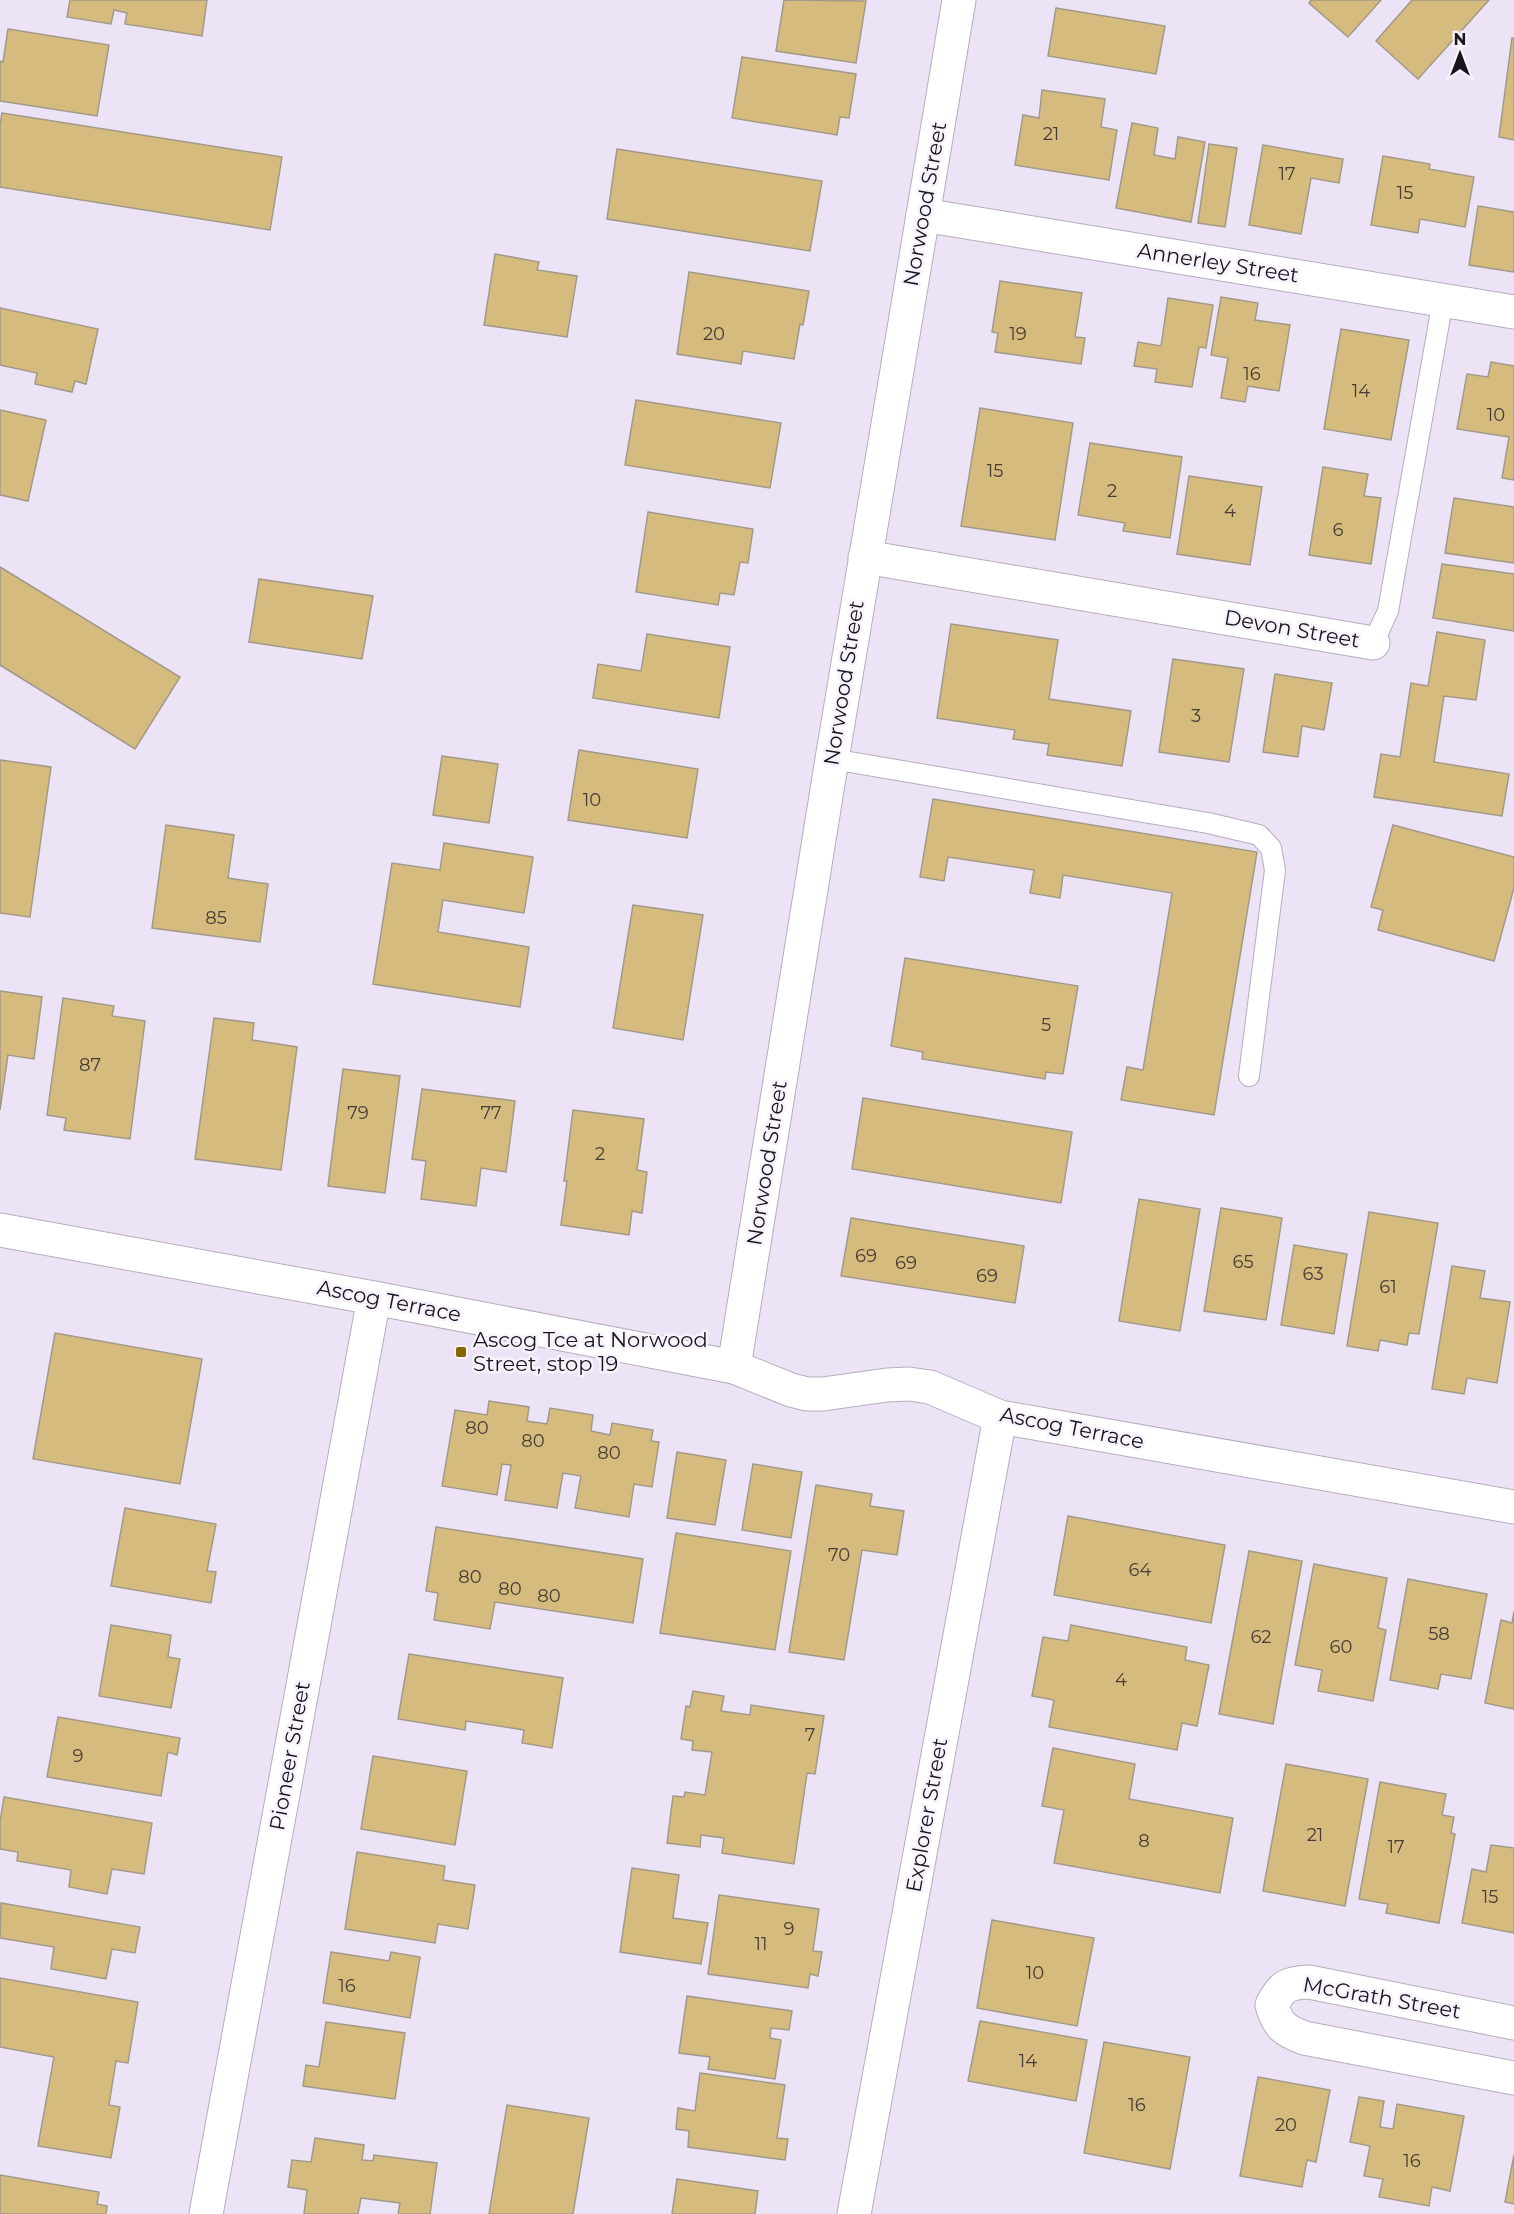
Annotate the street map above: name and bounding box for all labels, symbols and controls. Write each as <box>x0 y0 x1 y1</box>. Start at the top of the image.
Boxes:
north arrow <box>1430 24 1490 84</box>
text: N <box>1454 30 1466 49</box>
street label: Norwood Street <box>898 120 951 288</box>
house number: 21 <box>1043 123 1059 145</box>
house number: 17 <box>1278 163 1296 185</box>
house number: 15 <box>1397 182 1413 204</box>
street label: Annerley Street <box>1136 237 1301 288</box>
house number: 20 <box>703 323 725 345</box>
house number: 19 <box>1009 323 1027 345</box>
house number: 16 <box>1243 363 1261 385</box>
house number: 14 <box>1352 380 1370 402</box>
house number: 10 <box>1487 404 1505 426</box>
house number: 15 <box>987 460 1003 482</box>
house number: 2 <box>1107 480 1117 502</box>
house number: 4 <box>1224 500 1236 522</box>
house number: 6 <box>1333 519 1344 541</box>
street label: Norwood Street <box>818 599 869 767</box>
street label: Devon Street <box>1222 604 1362 653</box>
house number: 3 <box>1191 705 1201 727</box>
house number: 10 <box>583 789 601 811</box>
house number: 85 <box>205 907 227 929</box>
house number: 5 <box>1041 1014 1051 1036</box>
house number: 87 <box>79 1054 101 1076</box>
street label: Norwood Street <box>741 1079 792 1247</box>
house number: 79 <box>347 1102 369 1124</box>
house number: 77 <box>480 1102 502 1124</box>
house number: 2 <box>595 1143 605 1165</box>
house number: 69 <box>855 1245 877 1267</box>
house number: 65 <box>1232 1251 1254 1273</box>
house number: 69 <box>895 1252 917 1274</box>
house number: 63 <box>1302 1263 1324 1285</box>
house number: 69 <box>976 1265 998 1287</box>
street label: Ascog Terrace <box>315 1274 463 1327</box>
house number: 61 <box>1379 1276 1397 1298</box>
place label: Ascog Tce at Norwood Street, stop 19 <box>473 1327 708 1376</box>
marker: Ascog Tce at Norwood Street, stop 19 <box>454 1345 468 1359</box>
street label: Ascog Terrace <box>998 1401 1146 1454</box>
house number: 80 <box>465 1417 489 1439</box>
house number: 80 <box>521 1430 545 1452</box>
house number: 80 <box>597 1442 621 1464</box>
house number: 70 <box>828 1544 850 1566</box>
house number: 64 <box>1129 1559 1152 1581</box>
house number: 80 <box>458 1566 482 1588</box>
house number: 80 <box>498 1578 522 1600</box>
house number: 80 <box>537 1585 561 1607</box>
house number: 58 <box>1428 1623 1450 1645</box>
house number: 62 <box>1250 1626 1272 1648</box>
house number: 60 <box>1330 1636 1352 1658</box>
house number: 4 <box>1115 1669 1127 1691</box>
street label: Pioneer Street <box>264 1679 315 1832</box>
house number: 7 <box>805 1724 815 1746</box>
street label: Explorer Street <box>901 1736 952 1894</box>
house number: 9 <box>73 1745 84 1767</box>
house number: 21 <box>1307 1824 1323 1846</box>
house number: 8 <box>1138 1830 1150 1852</box>
house number: 17 <box>1387 1836 1405 1858</box>
house number: 15 <box>1482 1886 1498 1908</box>
house number: 9 <box>784 1918 795 1940</box>
house number: 11 <box>755 1933 768 1955</box>
house number: 10 <box>1026 1962 1044 1984</box>
street label: McGrath Street <box>1301 1971 1463 2024</box>
house number: 16 <box>338 1975 356 1997</box>
house number: 14 <box>1019 2050 1037 2072</box>
house number: 16 <box>1128 2094 1146 2116</box>
house number: 20 <box>1275 2114 1297 2136</box>
house number: 16 <box>1403 2150 1421 2172</box>

